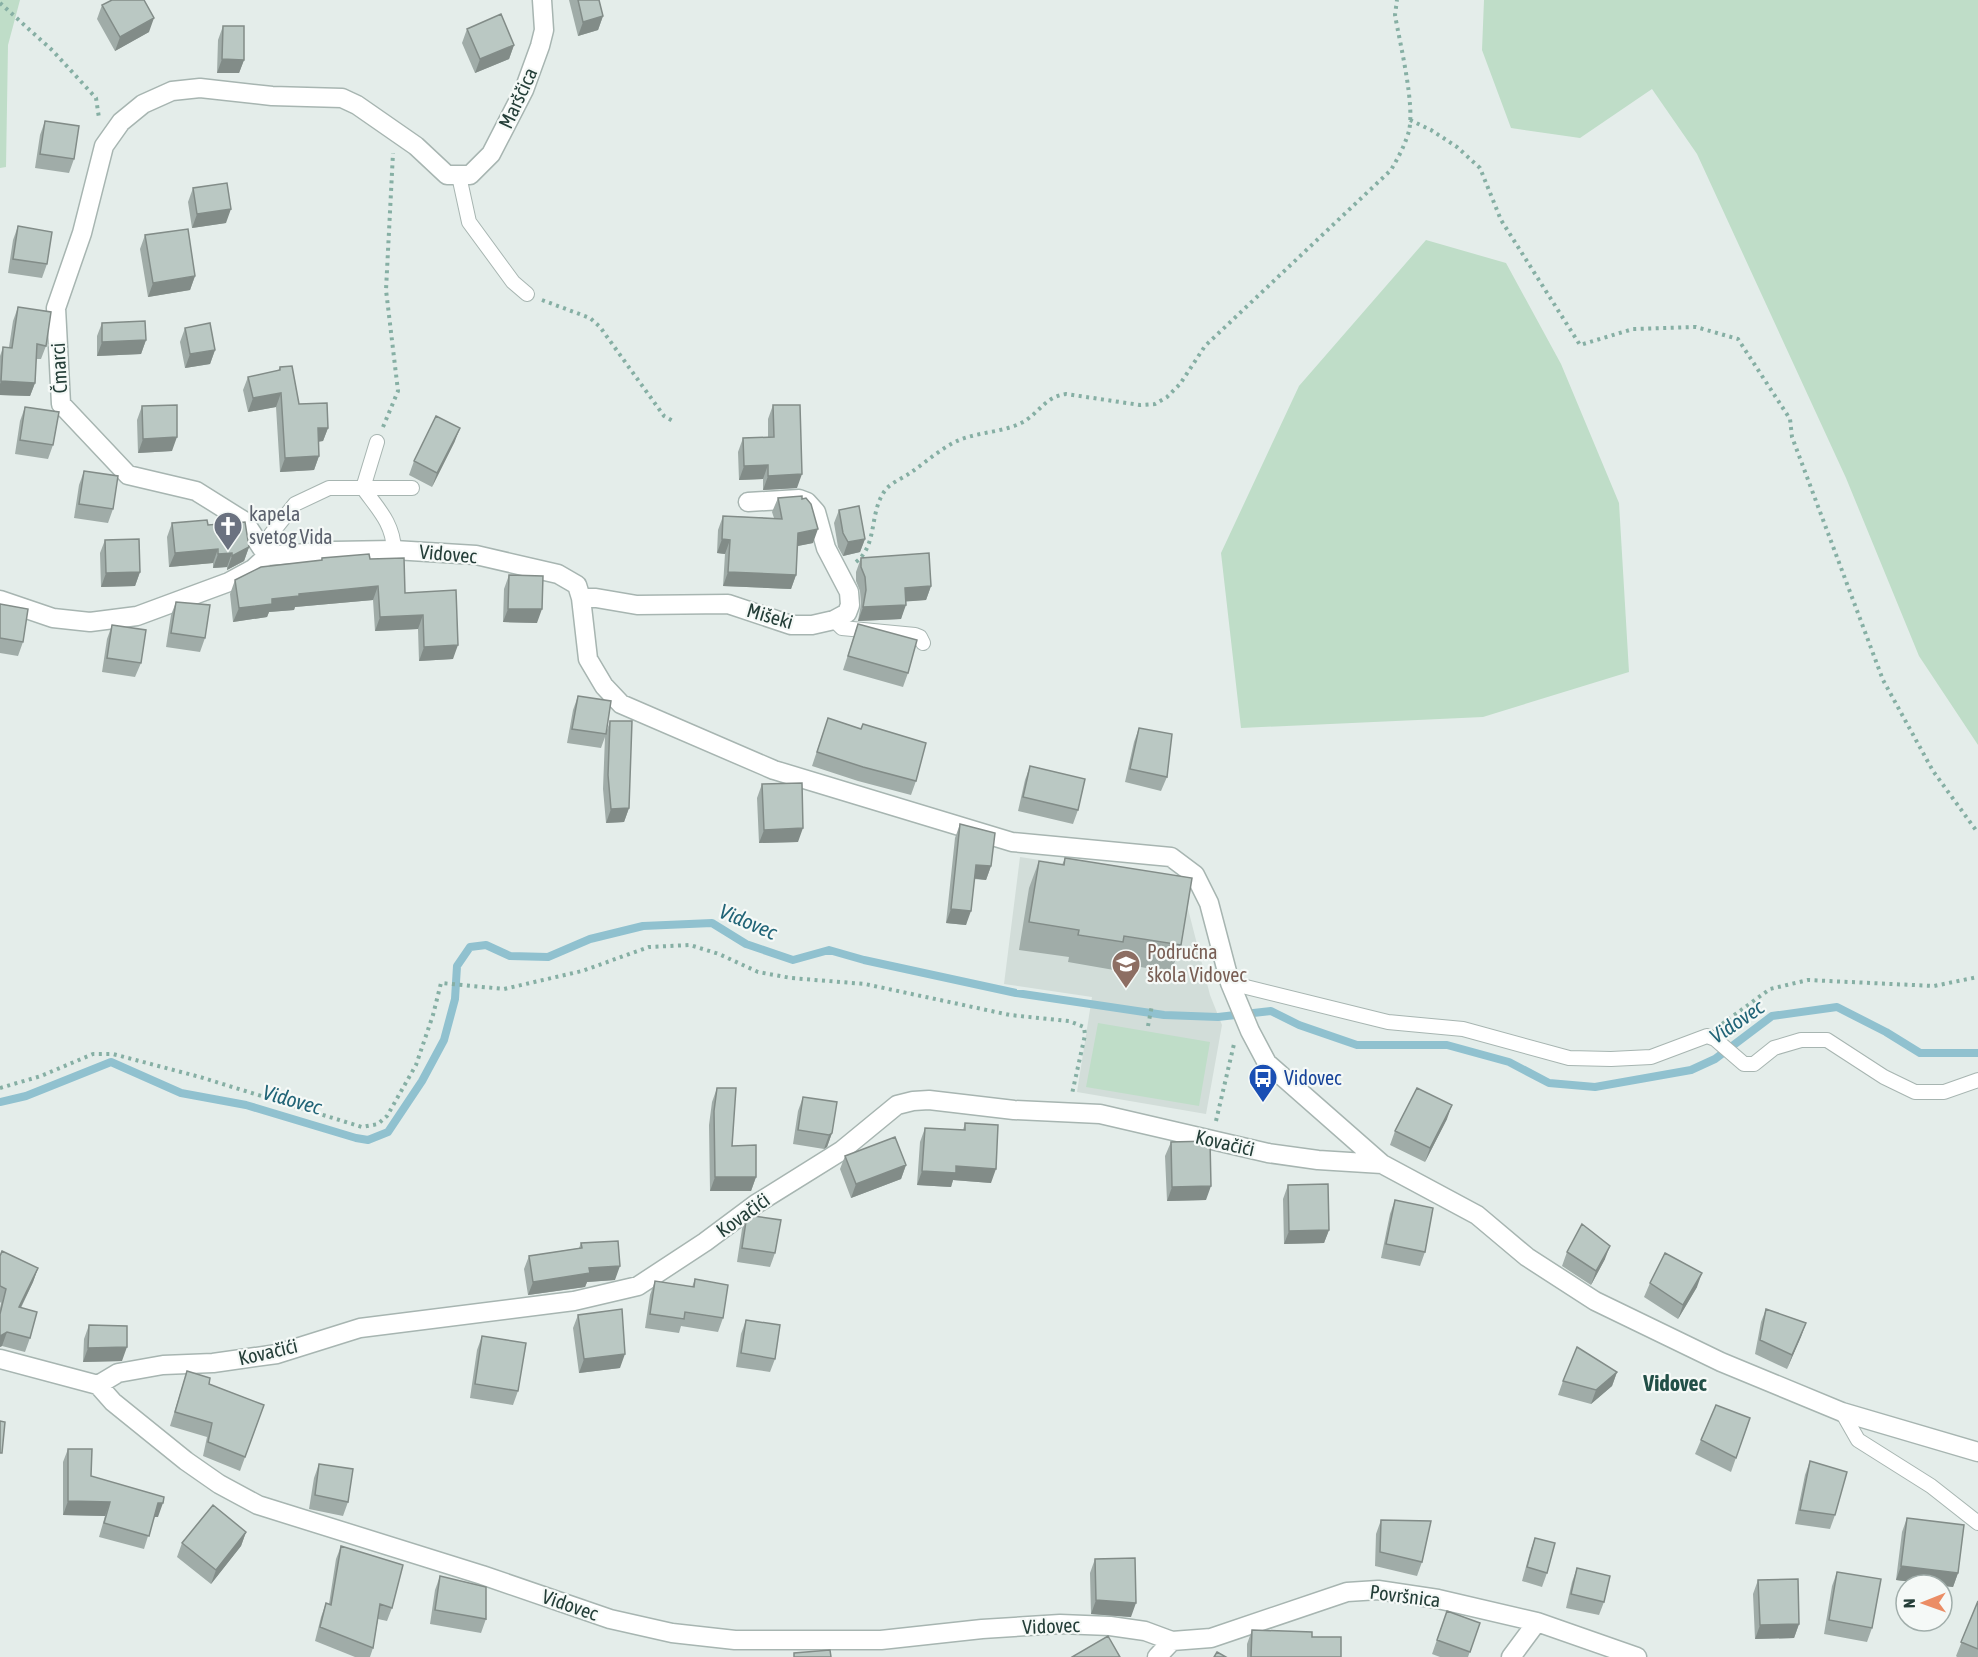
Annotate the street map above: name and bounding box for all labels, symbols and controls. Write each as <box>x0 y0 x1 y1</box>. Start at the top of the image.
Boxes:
street label: Marščica <box>494 64 542 132</box>
street label: Čmarci <box>46 342 71 394</box>
place label: kapela svetog Vida <box>249 502 333 548</box>
church icon: kapela svetog Vida <box>212 510 244 552</box>
street label: Vidovec <box>418 540 478 568</box>
street label: Mišeki <box>744 598 796 633</box>
water label: Vidovec <box>716 898 782 944</box>
place label: Područna škola Vidovec <box>1147 940 1247 986</box>
school or university icon: Područna škola Vidovec <box>1110 948 1142 990</box>
water label: Vidovec <box>1705 994 1769 1048</box>
bus stop icon: Vidovec <box>1247 1062 1279 1104</box>
place label: Vidovec <box>1284 1066 1342 1089</box>
water label: Vidovec <box>260 1079 326 1119</box>
street label: Kovačići <box>1193 1125 1257 1160</box>
street label: Kovačići <box>712 1188 774 1242</box>
street label: Kovačići <box>236 1334 300 1369</box>
district label: Vidovec <box>1642 1370 1707 1396</box>
north arrow <box>1894 1573 1954 1633</box>
street label: Površnica <box>1368 1580 1442 1611</box>
street label: Vidovec <box>539 1584 602 1625</box>
text: N <box>1900 1598 1918 1608</box>
street label: Vidovec <box>1022 1613 1081 1638</box>

